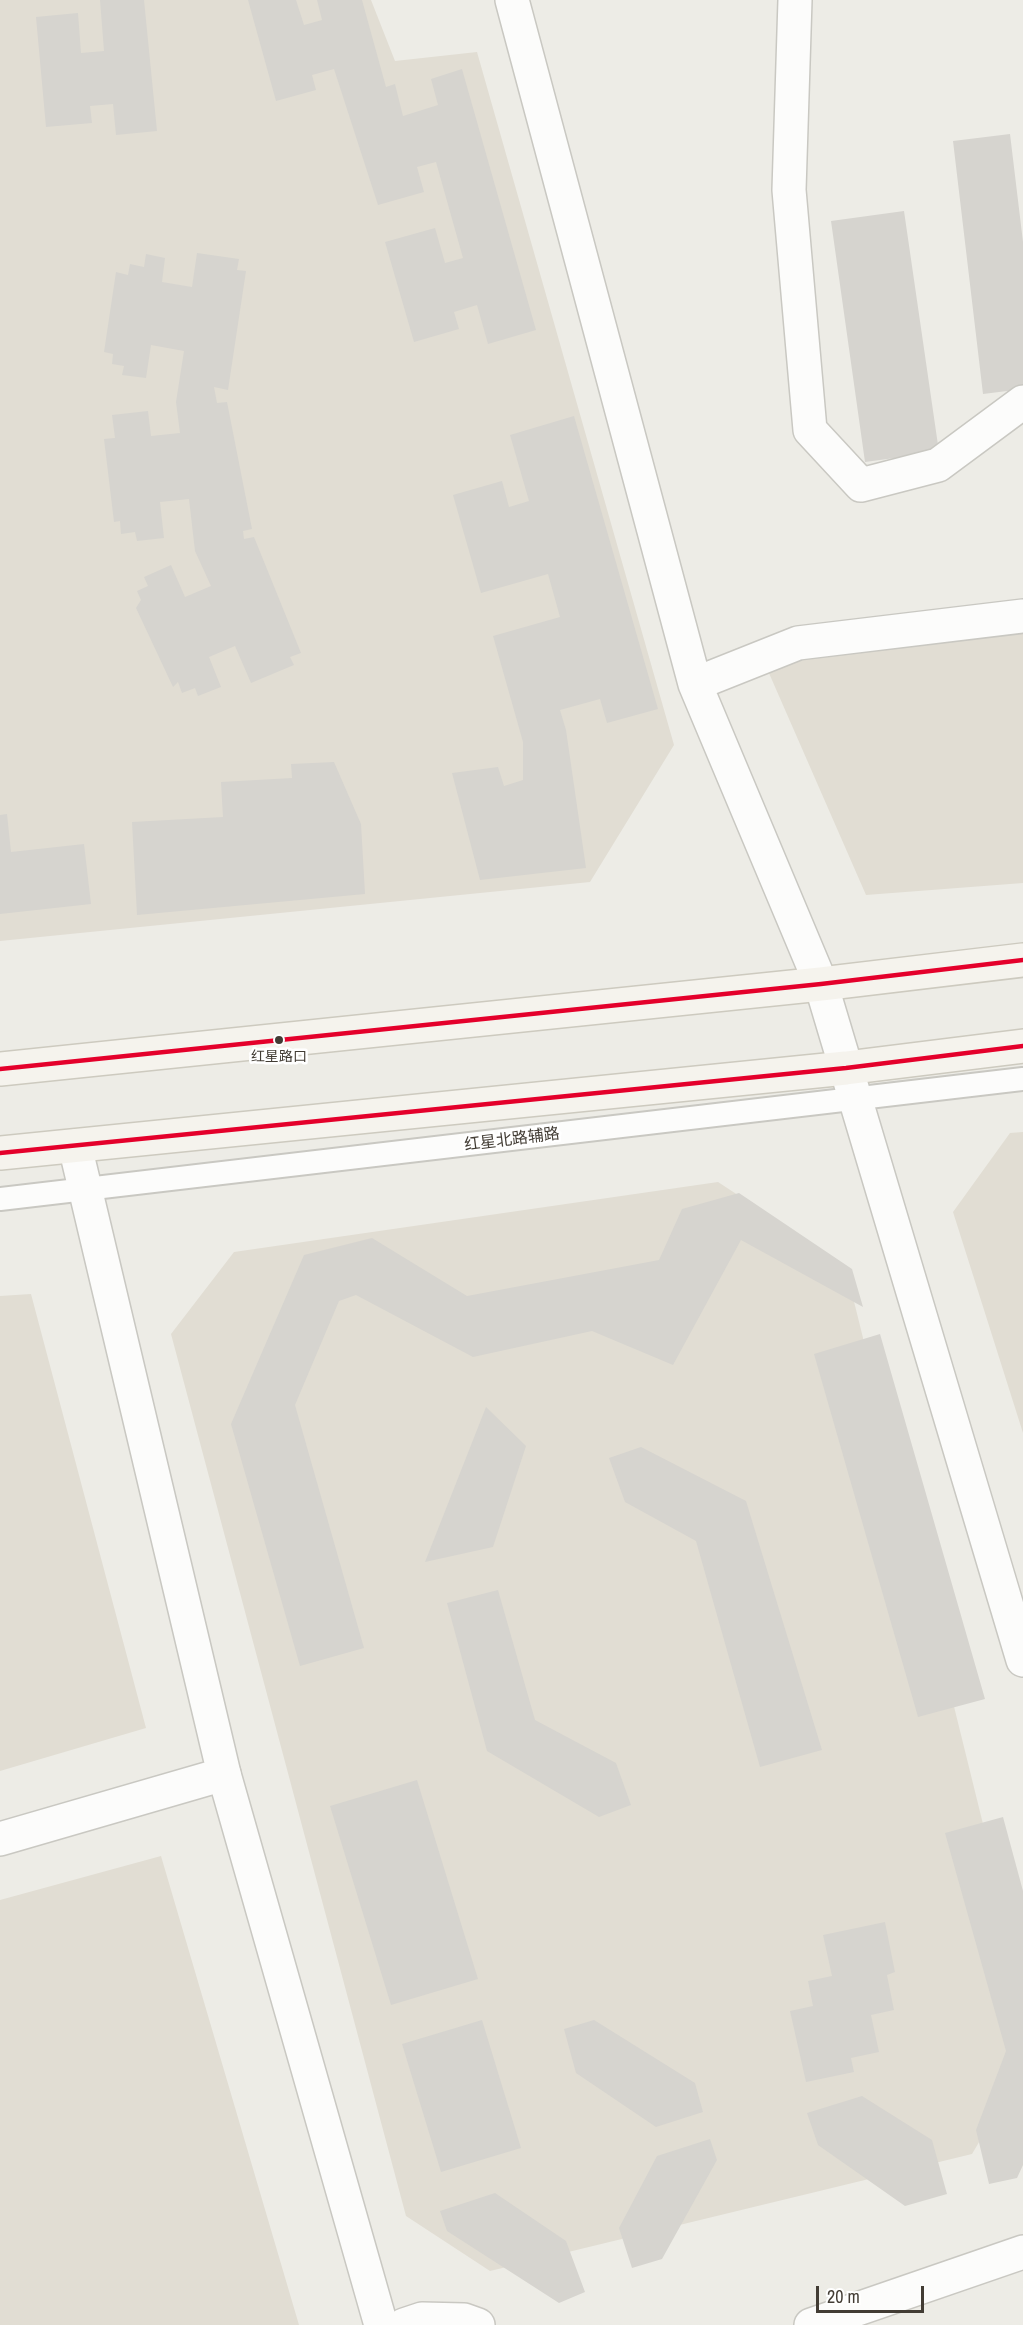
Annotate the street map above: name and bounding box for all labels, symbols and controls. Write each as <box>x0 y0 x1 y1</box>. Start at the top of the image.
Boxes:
marker: 红星路口 <box>273 1034 285 1046</box>
place label: 红星路口 <box>251 1049 307 1065</box>
street label: 红星北路辅路 <box>463 1125 561 1155</box>
scale bar <box>819 2274 927 2312</box>
text: 20 m <box>827 2284 860 2309</box>

